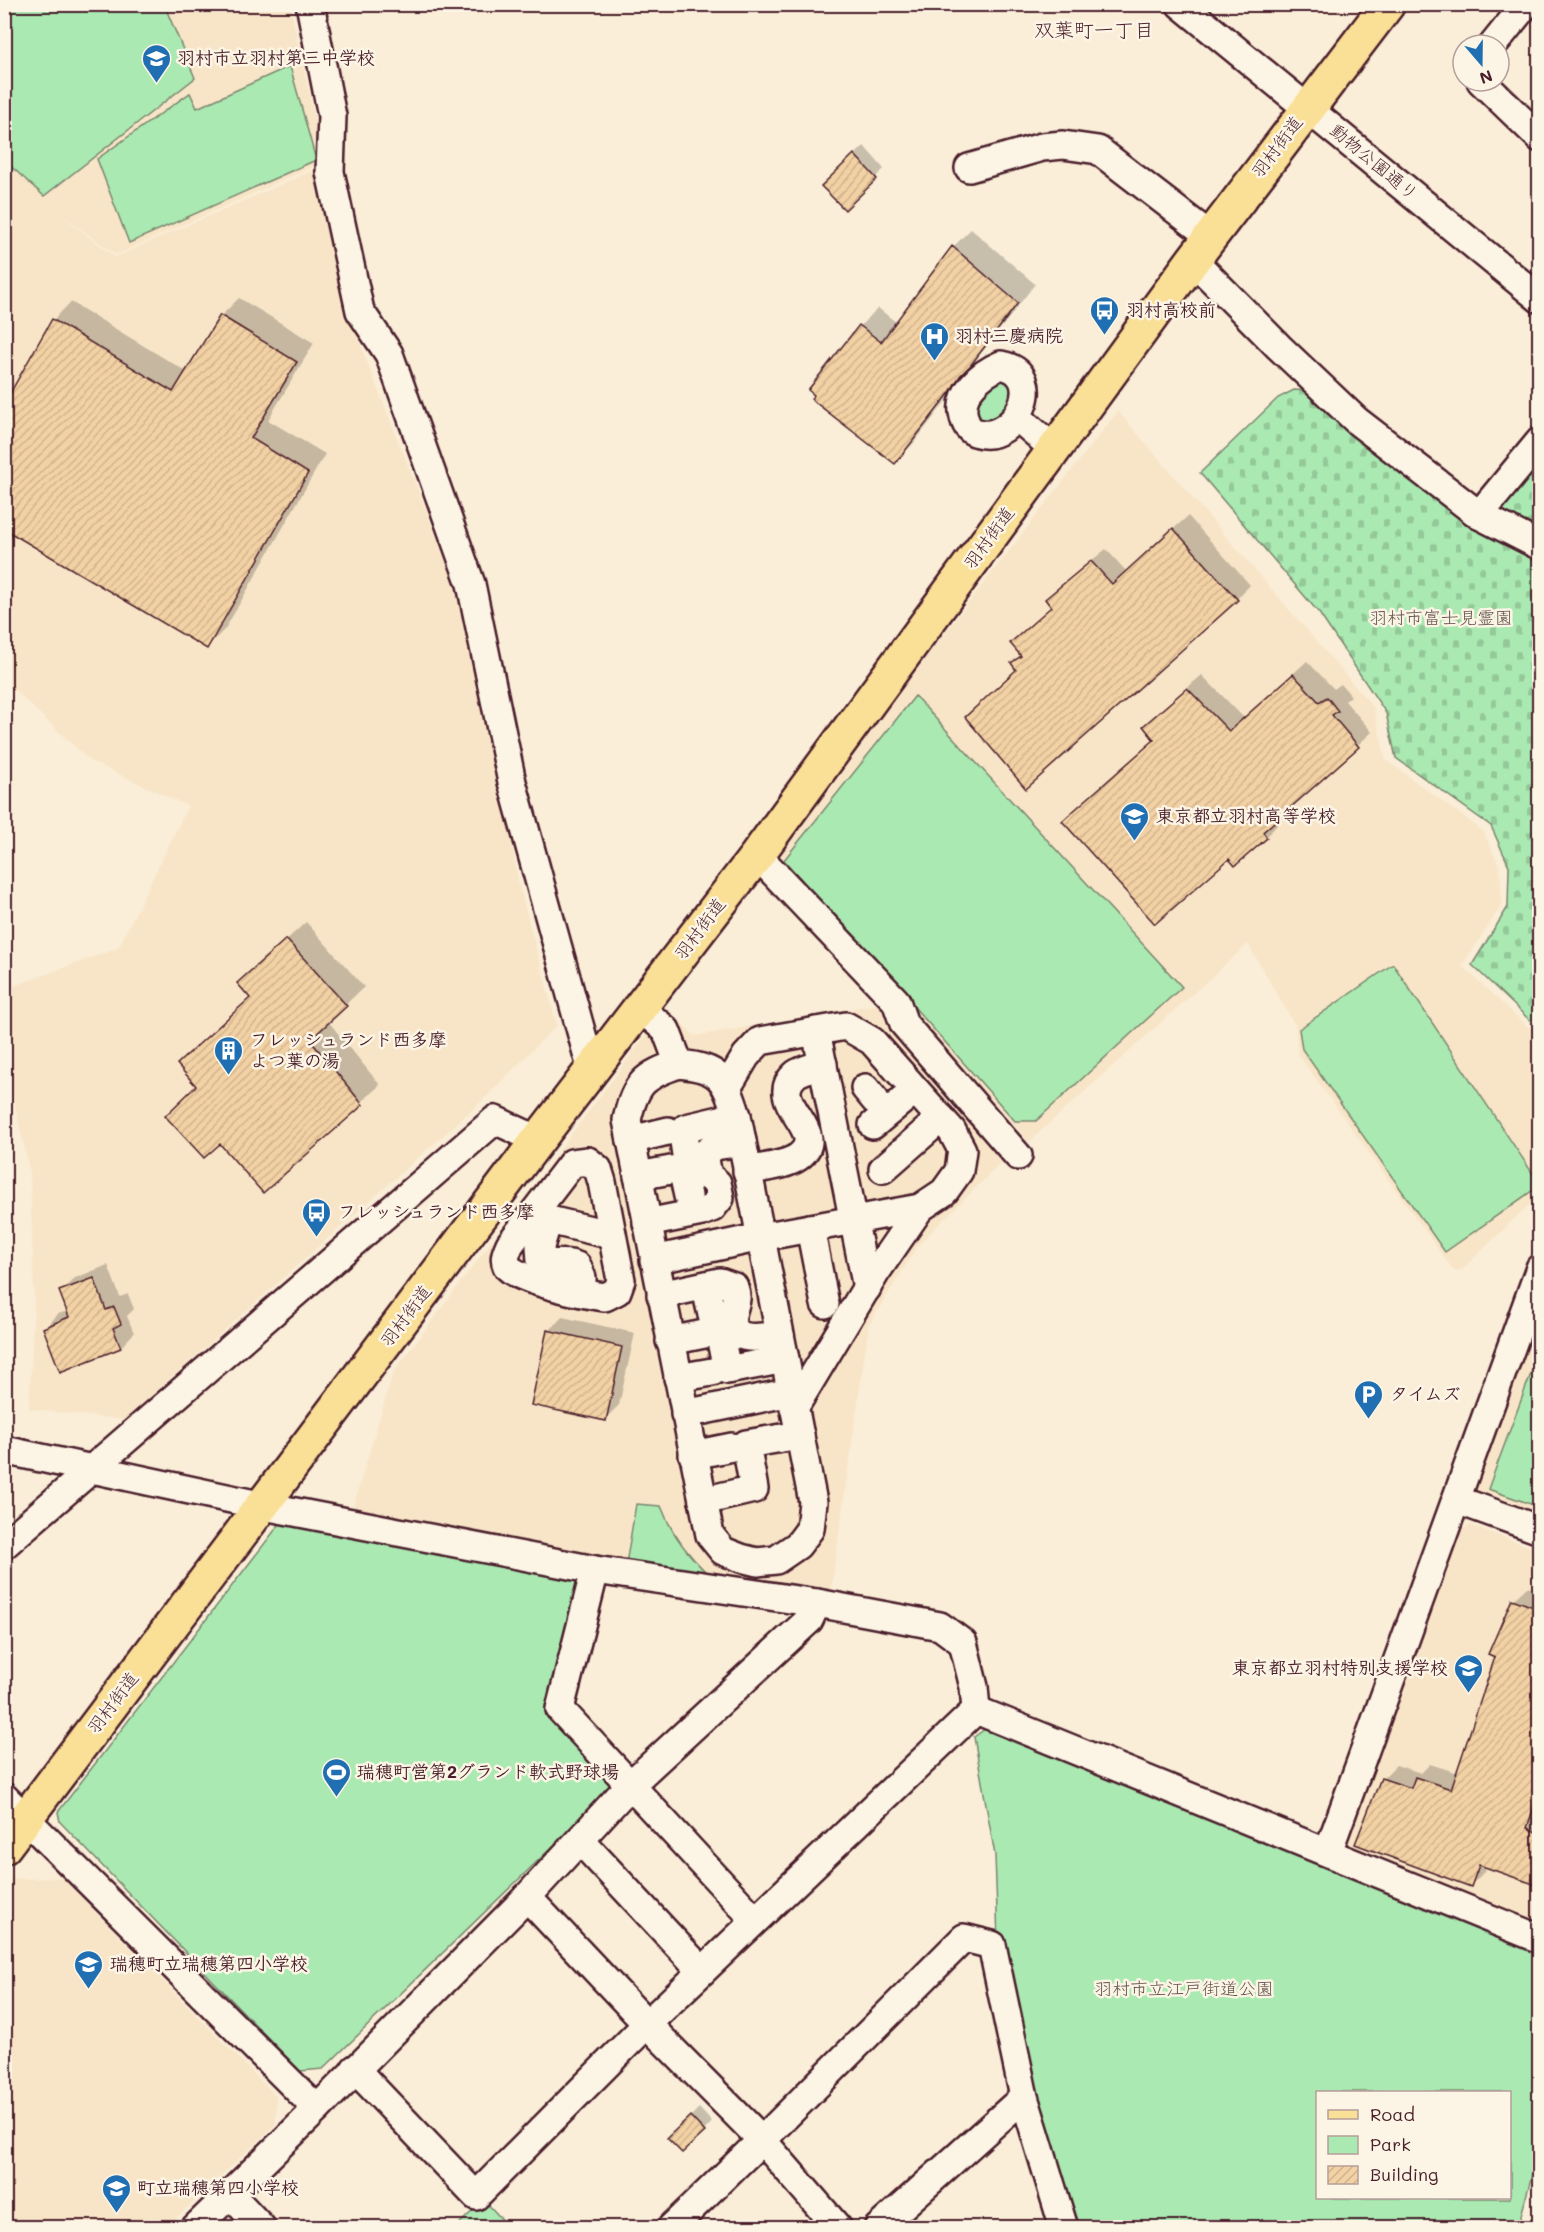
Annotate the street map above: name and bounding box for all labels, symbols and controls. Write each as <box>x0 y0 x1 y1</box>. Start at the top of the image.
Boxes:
district label: 双葉町一丁目 <box>1034 16 1154 42</box>
north arrow <box>1451 33 1511 93</box>
school or university icon: 羽村市立羽村第三中学校 <box>140 42 172 84</box>
place label: 羽村市立羽村第三中学校 <box>177 45 375 69</box>
text: N <box>1477 66 1496 90</box>
street label: 羽村街道 <box>1245 110 1307 182</box>
street label: 動物公園通り <box>1326 117 1424 205</box>
bus stop icon: 羽村高校前 <box>1089 294 1121 336</box>
place label: 羽村高校前 <box>1126 297 1216 321</box>
hospital icon: 羽村三慶病院 <box>918 320 950 362</box>
place label: 羽村三慶病院 <box>955 323 1063 347</box>
street label: 羽村街道 <box>957 501 1019 574</box>
park label: 羽村市富士見霊園 <box>1369 605 1513 629</box>
school or university icon: 東京都立羽村高等学校 <box>1119 800 1151 842</box>
place label: 東京都立羽村高等学校 <box>1156 803 1336 827</box>
street label: 羽村街道 <box>668 892 730 964</box>
place label: フレッシュランド西多摩 よつ葉の湯 <box>250 1027 447 1072</box>
building icon: フレッシュランド西多摩 よつ葉の湯 <box>213 1034 245 1076</box>
bus stop icon: フレッシュランド西多摩 <box>301 1196 333 1238</box>
place label: フレッシュランド西多摩 <box>338 1199 535 1223</box>
street label: 羽村街道 <box>374 1279 436 1351</box>
parking icon: タイムズ <box>1353 1378 1385 1420</box>
place label: タイムズ <box>1390 1381 1461 1405</box>
school or university icon: 東京都立羽村特別支援学校 <box>1453 1652 1485 1694</box>
place label: 東京都立羽村特別支援学校 <box>1232 1655 1448 1679</box>
street label: 羽村街道 <box>81 1666 143 1738</box>
sports icon: 瑞穂町営第2グランド軟式野球場 <box>320 1756 352 1798</box>
place label: 瑞穂町営第2グランド軟式野球場 <box>357 1759 619 1783</box>
school or university icon: 瑞穂町立瑞穂第四小学校 <box>73 1948 105 1990</box>
place label: 瑞穂町立瑞穂第四小学校 <box>110 1951 308 1975</box>
park label: 羽村市立江戸街道公園 <box>1094 1976 1274 2000</box>
legend <box>1316 2091 1511 2199</box>
text: Road <box>1370 2102 1415 2126</box>
text: Park <box>1370 2132 1411 2156</box>
text: Building <box>1370 2162 1438 2186</box>
school or university icon: 町立瑞穂第四小学校 <box>100 2172 132 2214</box>
place label: 町立瑞穂第四小学校 <box>137 2175 299 2199</box>

